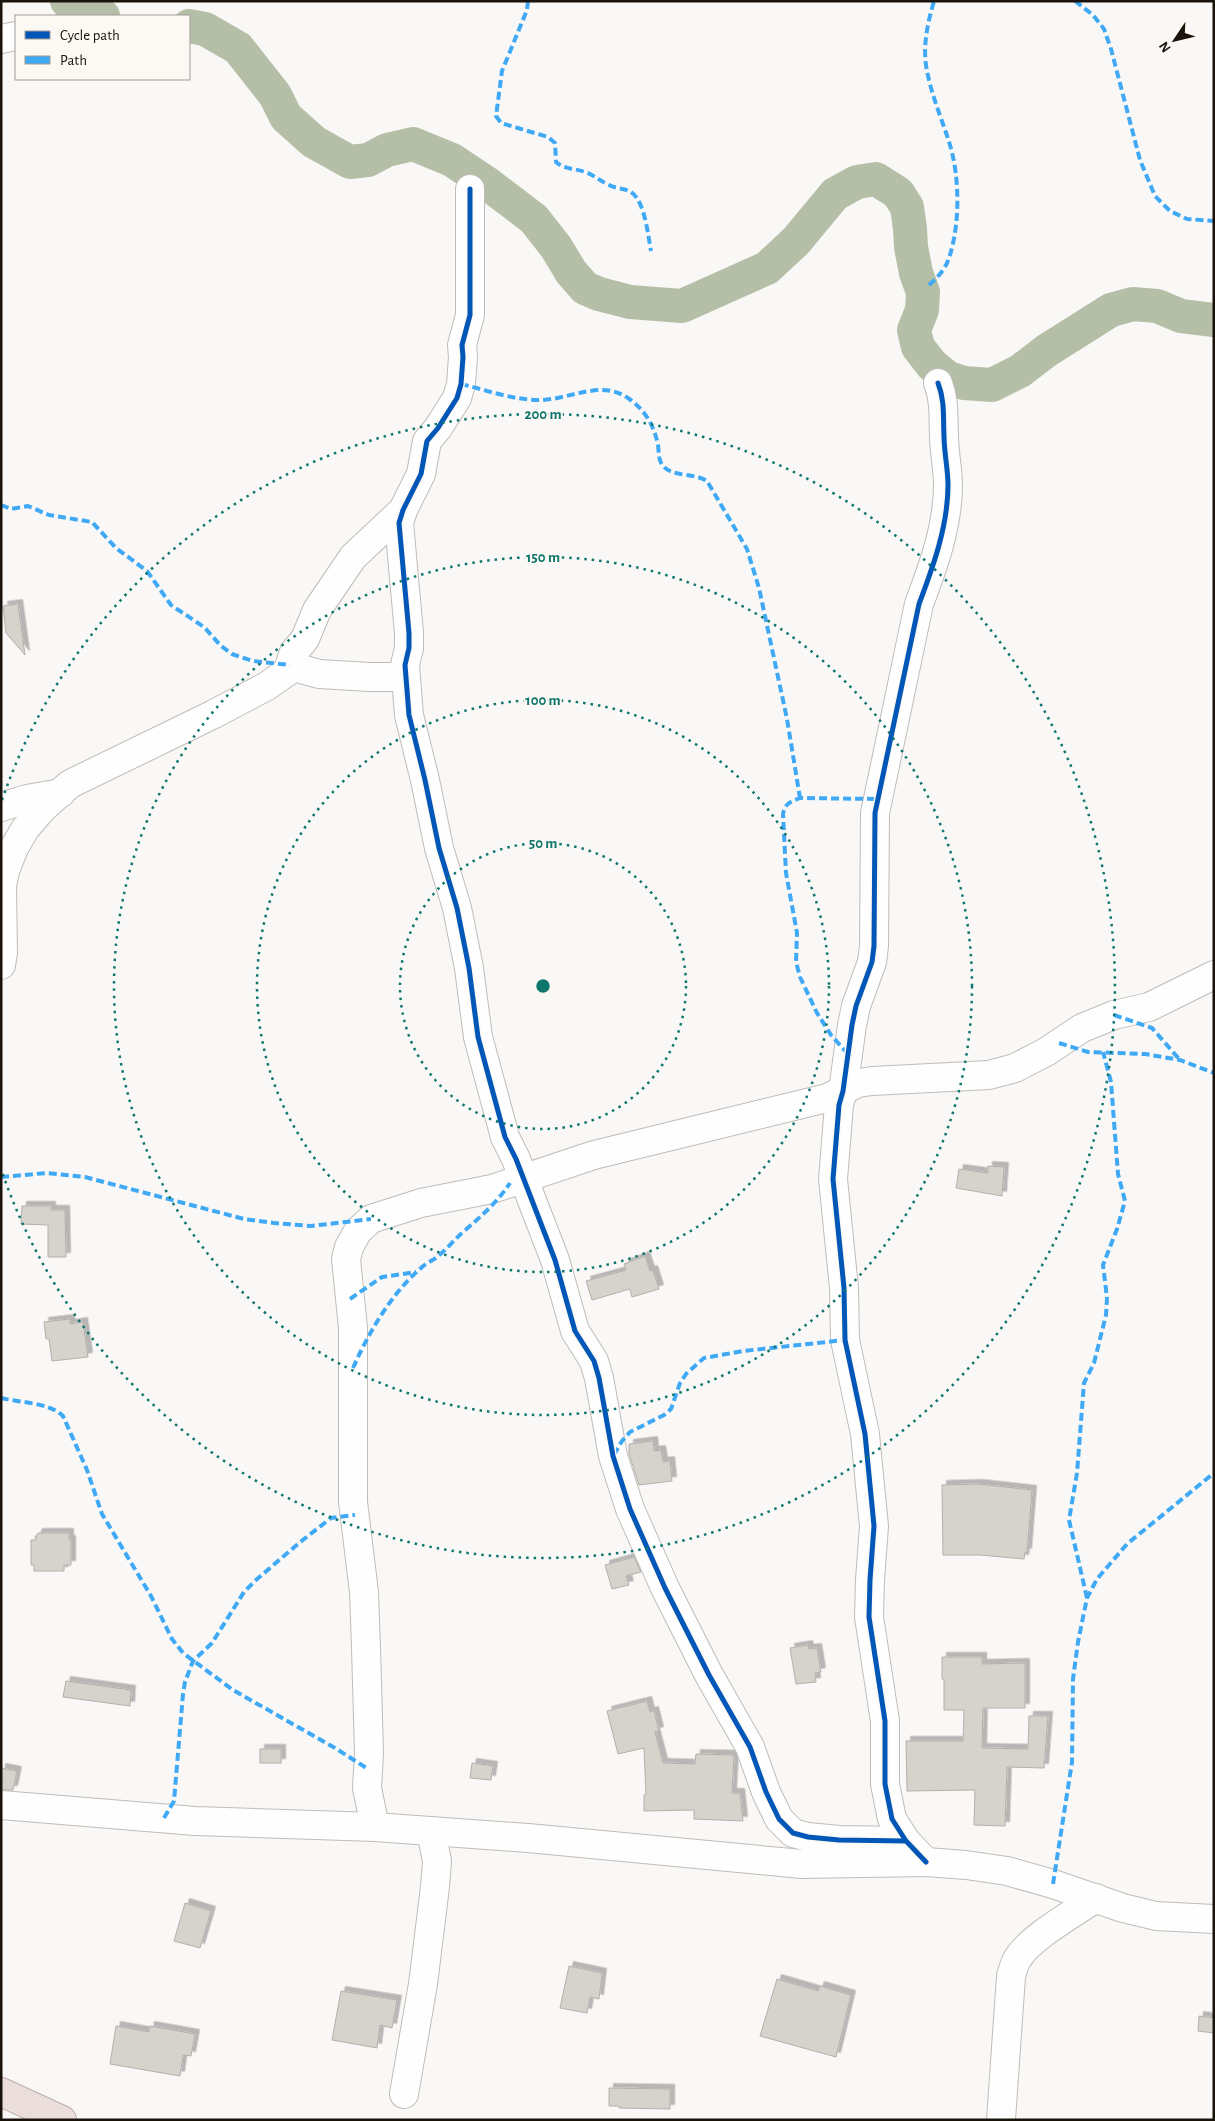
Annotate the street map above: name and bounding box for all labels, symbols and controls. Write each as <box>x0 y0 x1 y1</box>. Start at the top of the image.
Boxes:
legend <box>15 15 190 80</box>
north arrow <box>1150 15 1200 65</box>
text: Cycle path <box>60 28 120 43</box>
text: N <box>1157 39 1174 55</box>
text: Path <box>60 53 87 68</box>
text: 200 m <box>524 407 562 422</box>
text: 150 m <box>526 550 560 565</box>
text: 100 m <box>525 693 561 708</box>
text: 50 m <box>529 836 557 851</box>
centre of rings <box>534 977 552 995</box>

